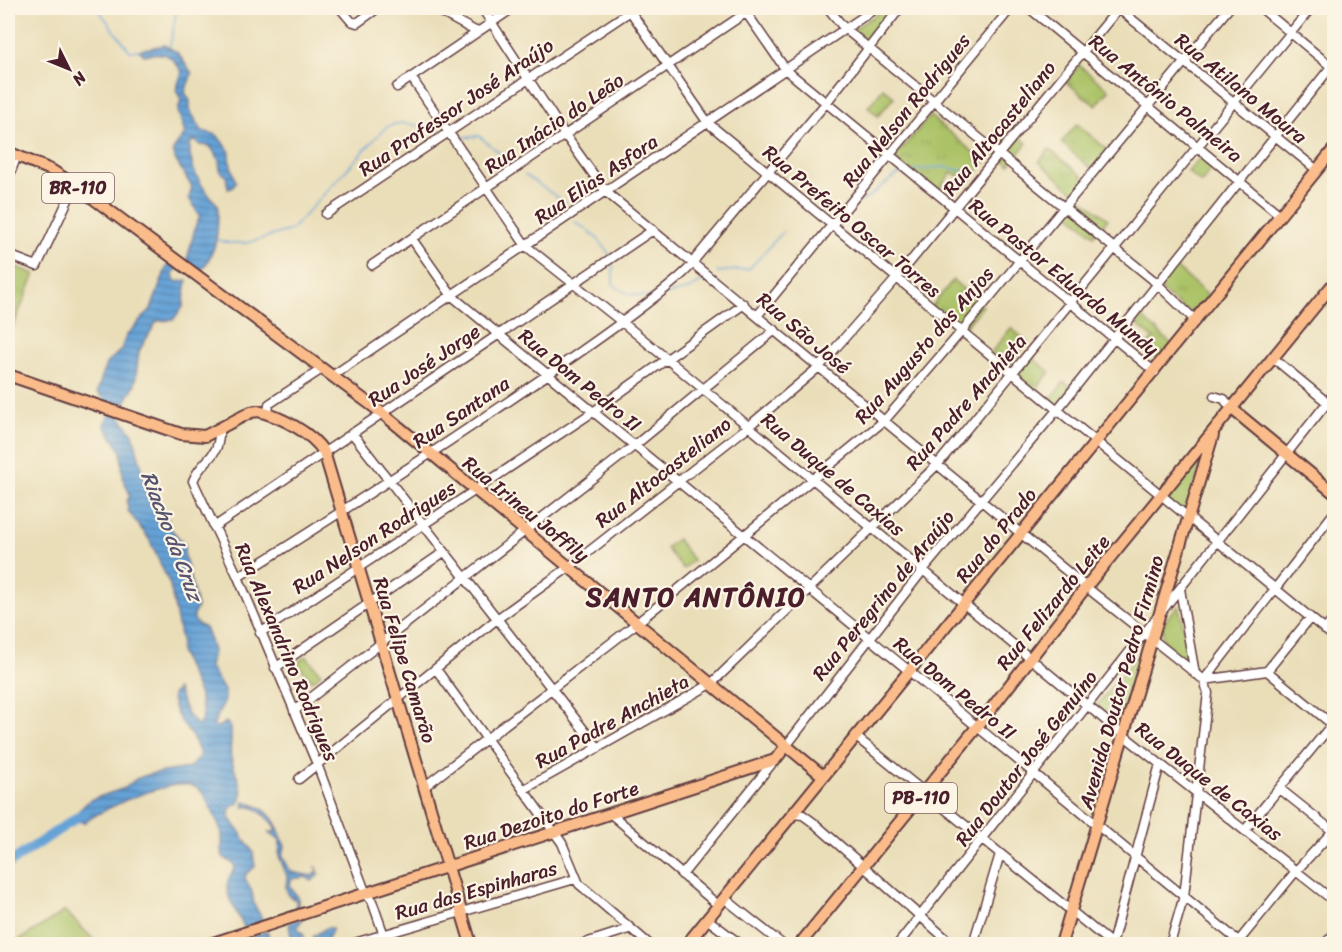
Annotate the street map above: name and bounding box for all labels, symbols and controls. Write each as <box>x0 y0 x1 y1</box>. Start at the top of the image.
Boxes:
street label: Rua Atilano Moura <box>1166 24 1316 154</box>
street label: Rua Nelson Rodrigues <box>833 25 980 195</box>
street label: Rua Antônio Palmeira <box>1081 25 1250 172</box>
street label: Rua Professor José Araújo <box>351 29 561 186</box>
north arrow <box>39 39 99 99</box>
street label: Rua Altocasteliano <box>934 53 1065 204</box>
street label: Rua Inácio do Leão <box>477 63 632 183</box>
text: N <box>65 64 95 93</box>
street label: Rua Elias Asfora <box>527 125 665 234</box>
street label: Rua Prefeito Oscar Torres <box>754 136 950 307</box>
road number: BR-110 <box>42 173 114 203</box>
street label: Rua Pastor Eduardo Mundy <box>961 189 1167 366</box>
street label: Rua Augusto dos Anjos <box>846 258 1004 432</box>
street label: Rua São José <box>748 283 859 384</box>
street label: Rua José Jorge <box>361 315 488 416</box>
street label: Rua Dom Pedro II <box>510 319 649 441</box>
street label: Rua Padre Anchieta <box>897 326 1036 479</box>
street label: Rua Santana <box>405 366 518 458</box>
street label: Rua Duque de Caxias <box>753 403 913 546</box>
street label: Rua Altocasteliano <box>587 408 739 537</box>
street label: Rua Irineu Joffily <box>454 447 598 572</box>
water label: Riacho da Cruz <box>130 466 215 609</box>
street label: Rua Nelson Rodrigues <box>285 471 464 604</box>
street label: Rua do Prado <box>947 480 1046 591</box>
street label: Rua Peregrino de Araújo <box>803 502 964 689</box>
street label: Rua Felizardo Leite <box>987 526 1120 678</box>
street label: Rua Alexandrino Rodrigues <box>225 537 349 768</box>
street label: Avenida Doutor Pedro Firmino <box>1068 551 1174 814</box>
street label: Rua Felipe Camarão <box>363 573 446 748</box>
district label: SANTO ANTÔNIO <box>585 574 806 620</box>
street label: Rua Dom Pedro II <box>885 627 1024 749</box>
street label: Rua Doutor José Genuíno <box>946 662 1107 854</box>
street label: Rua Padre Anchieta <box>529 664 696 778</box>
street label: Rua Duque de Caxias <box>1127 712 1291 851</box>
street label: Rua Dezoito do Forte <box>459 771 644 860</box>
road number: PB-110 <box>885 783 957 813</box>
street label: Rua das Espinharas <box>391 850 562 930</box>

